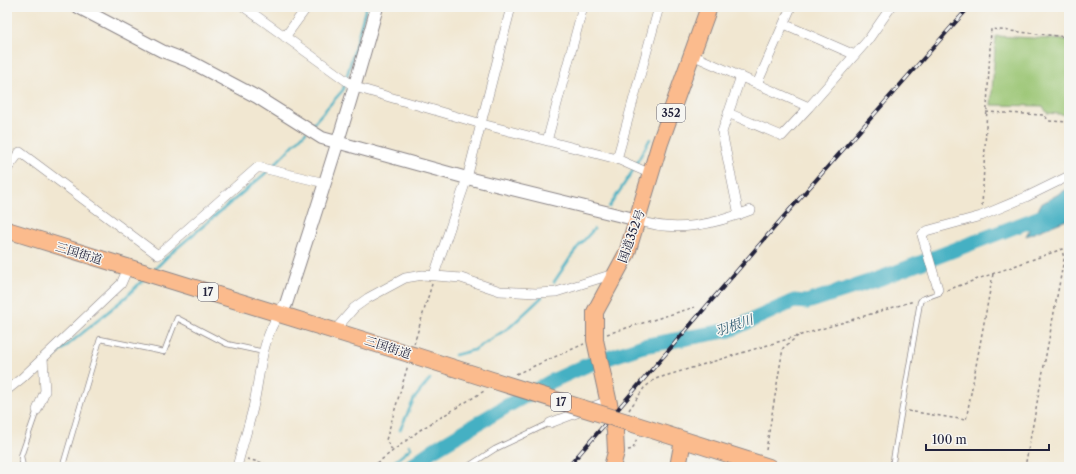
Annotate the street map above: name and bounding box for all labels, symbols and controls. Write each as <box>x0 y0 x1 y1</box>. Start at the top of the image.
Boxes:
road number: 352 <box>657 104 685 122</box>
street label: 国道352号 <box>614 207 648 265</box>
street label: 三国街道 <box>54 239 104 267</box>
road number: 17 <box>198 283 218 301</box>
water label: 羽根川 <box>713 310 757 339</box>
street label: 三国街道 <box>363 332 413 362</box>
road number: 17 <box>551 393 571 411</box>
scale bar <box>926 426 1049 452</box>
text: 100 m <box>932 432 967 447</box>

